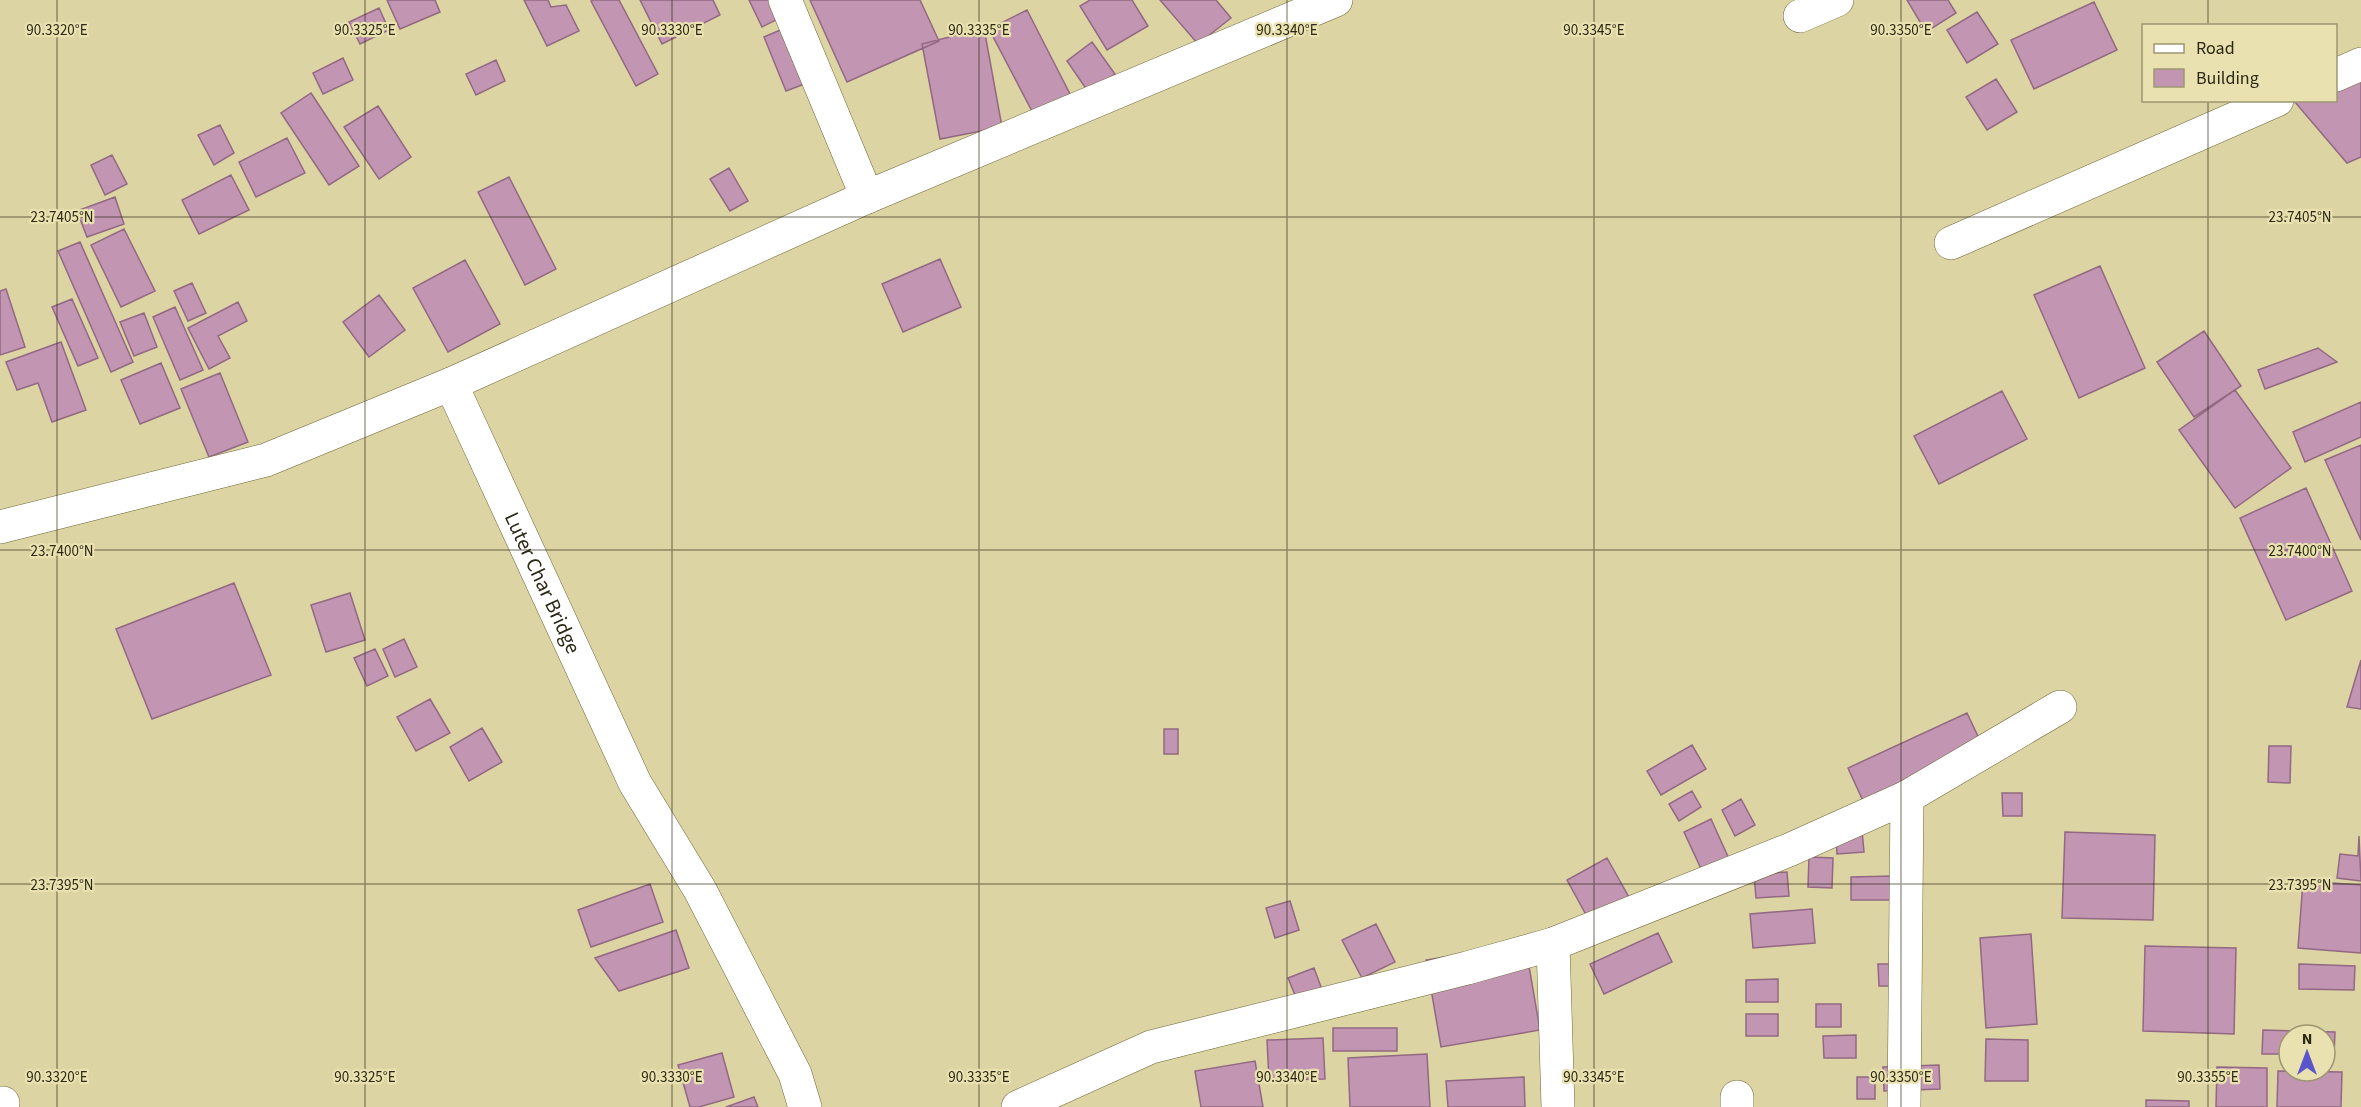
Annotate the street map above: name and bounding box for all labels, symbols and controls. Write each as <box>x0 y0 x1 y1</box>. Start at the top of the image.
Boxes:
text: 90.3320°E <box>26 20 88 41</box>
text: 90.3325°E <box>334 20 396 41</box>
text: 90.3330°E <box>641 20 703 41</box>
text: 90.3335°E <box>948 20 1010 41</box>
text: 90.3340°E <box>1256 20 1318 41</box>
text: 90.3345°E <box>1563 20 1625 41</box>
text: 90.3350°E <box>1870 20 1932 41</box>
legend <box>2142 24 2337 102</box>
text: Road <box>2196 36 2235 61</box>
text: Building <box>2196 66 2259 91</box>
text: 23.7405°N <box>30 207 94 228</box>
text: 23.7405°N <box>2268 207 2332 228</box>
street label: Luter Char Bridge <box>497 507 588 659</box>
text: 23.7400°N <box>30 541 94 562</box>
text: 23.7400°N <box>2268 541 2332 562</box>
text: 23.7395°N <box>30 875 94 896</box>
text: 23.7395°N <box>2268 875 2332 896</box>
north arrow <box>2277 1023 2337 1083</box>
text: N <box>2302 1028 2312 1050</box>
text: 90.3320°E <box>26 1067 88 1088</box>
text: 90.3325°E <box>334 1067 396 1088</box>
text: 90.3330°E <box>641 1067 703 1088</box>
text: 90.3335°E <box>948 1067 1010 1088</box>
text: 90.3340°E <box>1256 1067 1318 1088</box>
text: 90.3345°E <box>1563 1067 1625 1088</box>
text: 90.3350°E <box>1870 1067 1932 1088</box>
text: 90.3355°E <box>2177 1067 2239 1088</box>

